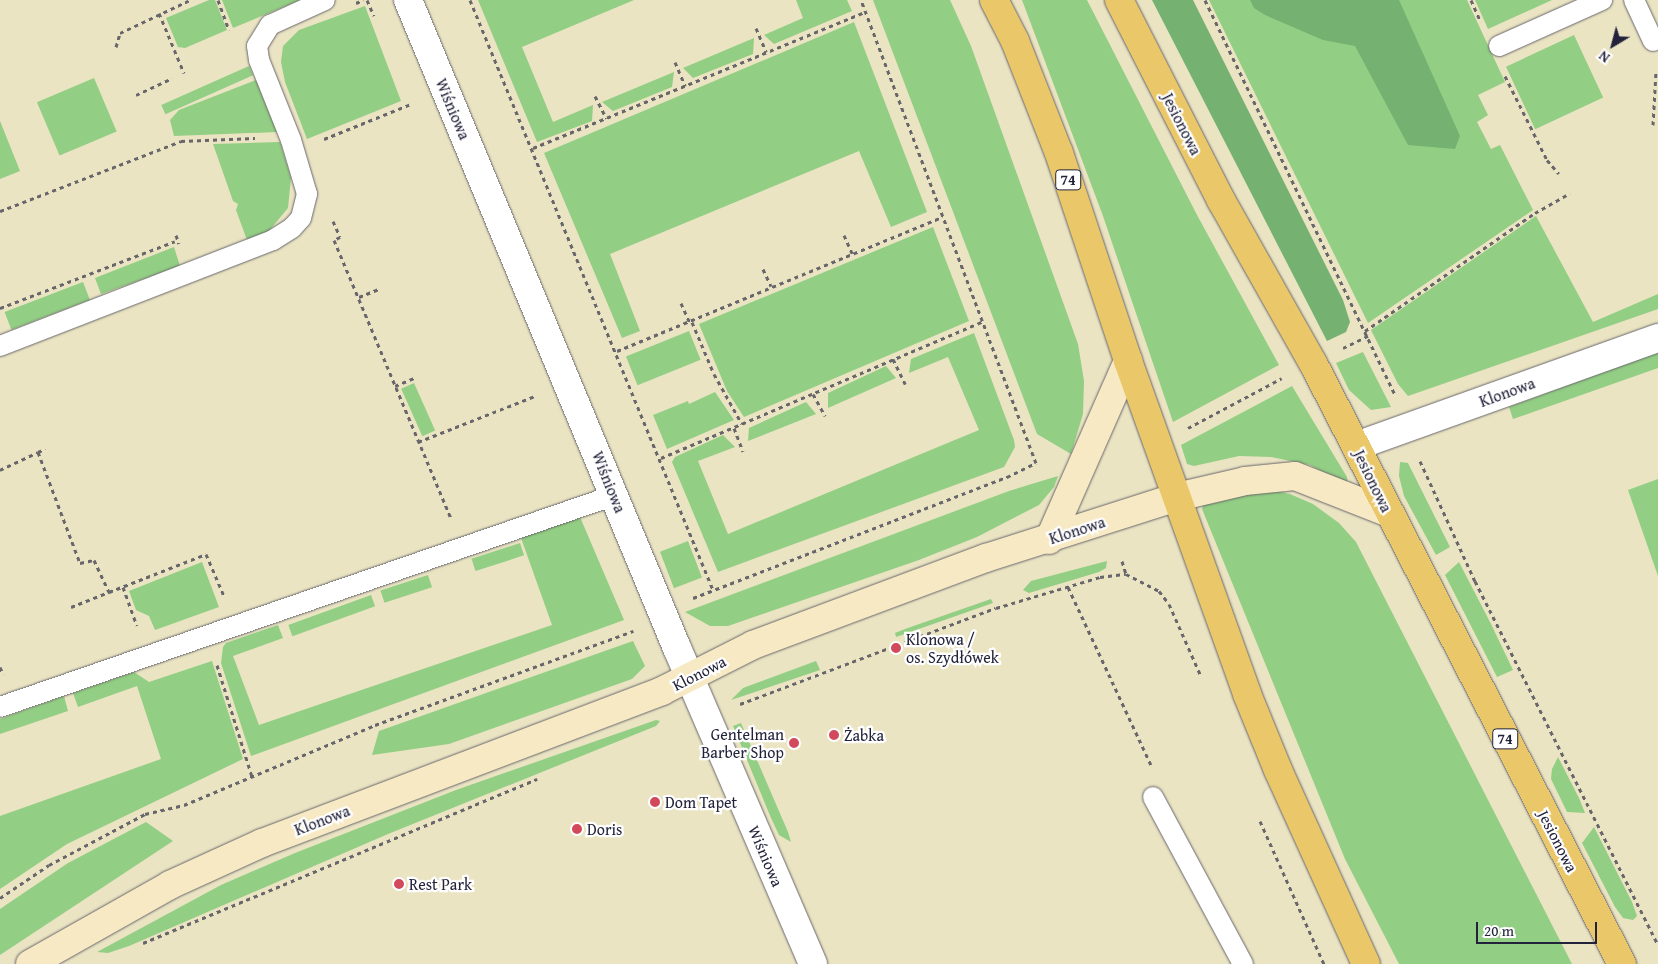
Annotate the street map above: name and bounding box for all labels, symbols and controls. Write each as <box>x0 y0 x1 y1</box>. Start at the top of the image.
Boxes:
north arrow <box>1588 20 1638 70</box>
text: N <box>1594 46 1614 68</box>
street label: Wiśniowa <box>432 76 474 142</box>
street label: Jesionowa <box>1158 90 1206 158</box>
road number: 74 <box>1054 168 1082 192</box>
street label: Klonowa <box>1477 373 1537 411</box>
street label: Jesionowa <box>1350 447 1396 515</box>
street label: Wiśniowa <box>588 448 630 516</box>
street label: Klonowa <box>1047 512 1107 548</box>
place label: Klonowa / os. Szydłówek <box>906 629 999 667</box>
marker: Klonowa / os. Szydłówek <box>890 642 902 654</box>
street label: Klonowa <box>669 651 729 695</box>
place label: Gentelman Barber Shop <box>701 724 784 762</box>
place label: Żabka <box>844 725 884 745</box>
road number: 74 <box>1491 726 1519 752</box>
marker: Żabka <box>828 729 840 741</box>
marker: Gentelman Barber Shop <box>788 737 800 749</box>
place label: Dom Tapet <box>665 792 737 812</box>
marker: Dom Tapet <box>649 796 661 808</box>
street label: Klonowa <box>292 801 352 839</box>
street label: Jesionowa <box>1534 807 1582 875</box>
place label: Doris <box>587 819 622 839</box>
marker: Doris <box>571 823 583 835</box>
street label: Wiśniowa <box>745 823 787 889</box>
place label: Rest Park <box>409 874 472 894</box>
marker: Rest Park <box>393 878 405 890</box>
scale bar <box>1478 912 1599 944</box>
text: 20 m <box>1484 920 1514 941</box>

